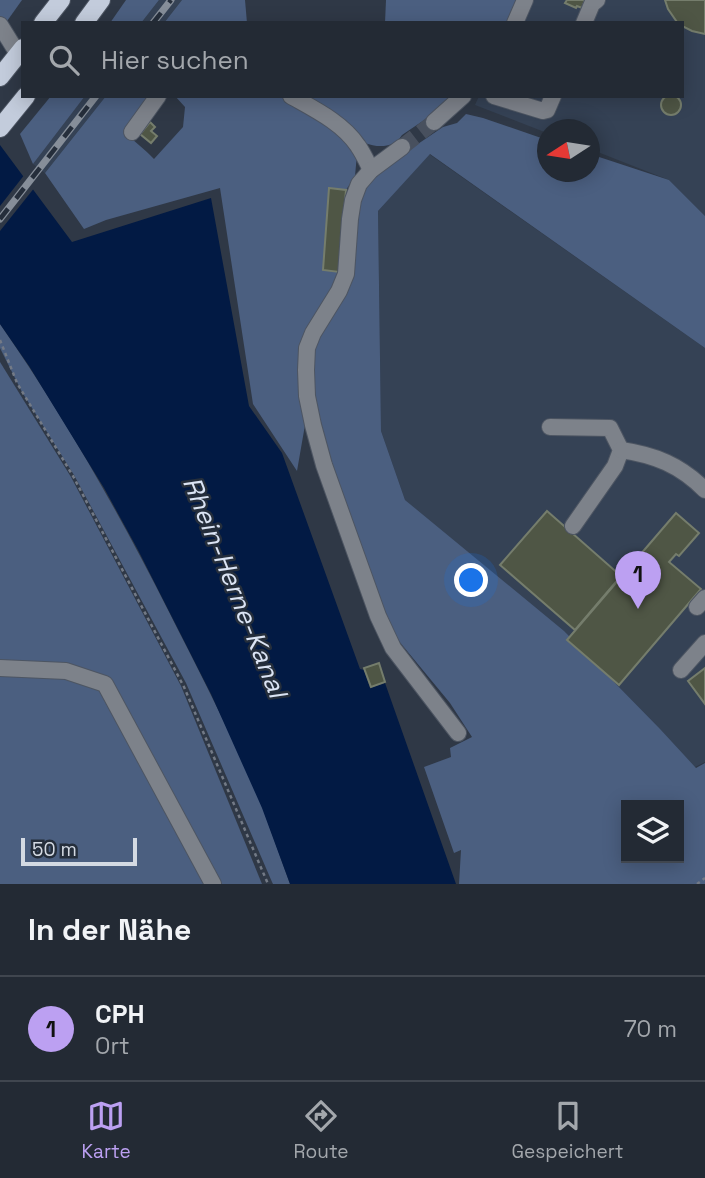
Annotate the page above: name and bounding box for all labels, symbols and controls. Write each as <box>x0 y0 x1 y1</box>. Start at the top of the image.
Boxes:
search box <box>21 21 684 98</box>
icon: search <box>45 41 83 79</box>
text: Hier suchen <box>101 43 249 77</box>
north arrow <box>537 119 600 182</box>
water label: Rhein-Herne-Kanal <box>175 472 296 705</box>
pin: 1 <box>615 551 661 609</box>
your location <box>454 563 488 597</box>
map controls <box>621 800 684 863</box>
button: layers <box>621 800 684 863</box>
scale bar <box>21 835 136 867</box>
text: 50 m <box>32 837 77 862</box>
text: In der Nähe <box>28 910 191 949</box>
text: CPH <box>95 997 145 1031</box>
text: 1 <box>46 1014 56 1044</box>
text: 70 m <box>624 1014 677 1044</box>
text: Ort <box>95 1031 130 1061</box>
tab: Karte <box>81 1097 131 1164</box>
tab: Route <box>294 1097 349 1164</box>
tab: Gespeichert <box>511 1097 624 1164</box>

